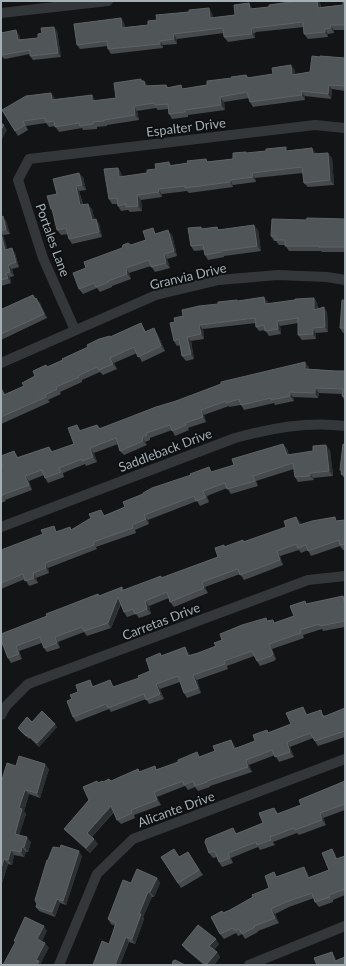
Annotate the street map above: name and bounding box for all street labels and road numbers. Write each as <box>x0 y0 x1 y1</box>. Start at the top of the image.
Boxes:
street label: Espalter Drive <box>145 114 227 140</box>
street label: Portales Lane <box>32 201 74 279</box>
street label: Granvia Drive <box>148 259 228 293</box>
street label: Saddleback Drive <box>116 425 214 475</box>
street label: Carretas Drive <box>120 599 202 643</box>
street label: Alicante Drive <box>135 788 217 830</box>

